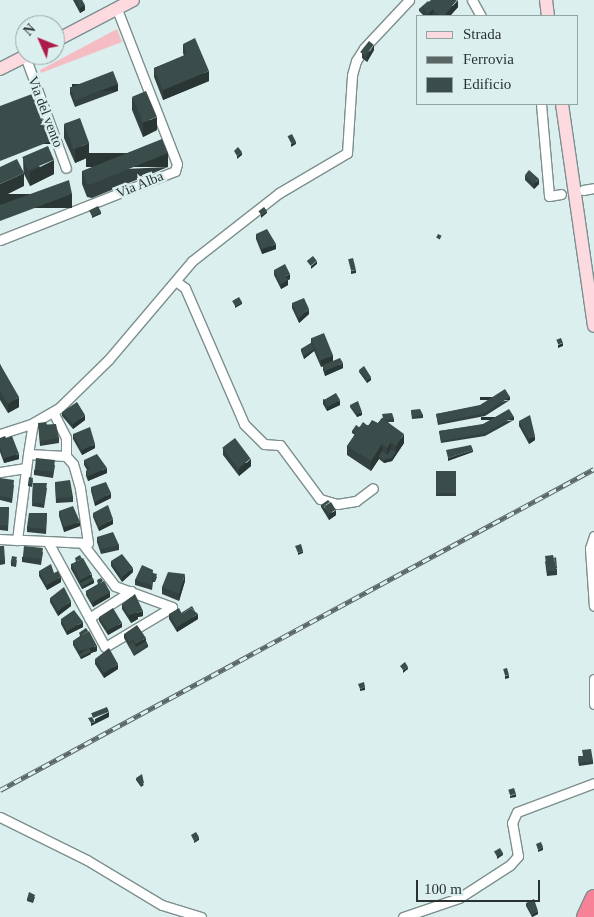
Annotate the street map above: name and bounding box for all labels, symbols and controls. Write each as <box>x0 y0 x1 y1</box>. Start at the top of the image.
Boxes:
north arrow <box>15 15 65 65</box>
legend <box>416 15 579 105</box>
text: N <box>21 21 38 39</box>
text: Strada <box>463 26 501 42</box>
text: Ferrovia <box>463 51 514 67</box>
street label: Via del vento <box>24 74 66 150</box>
text: Edificio <box>463 76 511 92</box>
street label: Via Alba <box>114 168 166 202</box>
scale bar <box>419 870 543 902</box>
text: 100 m <box>424 881 462 897</box>

